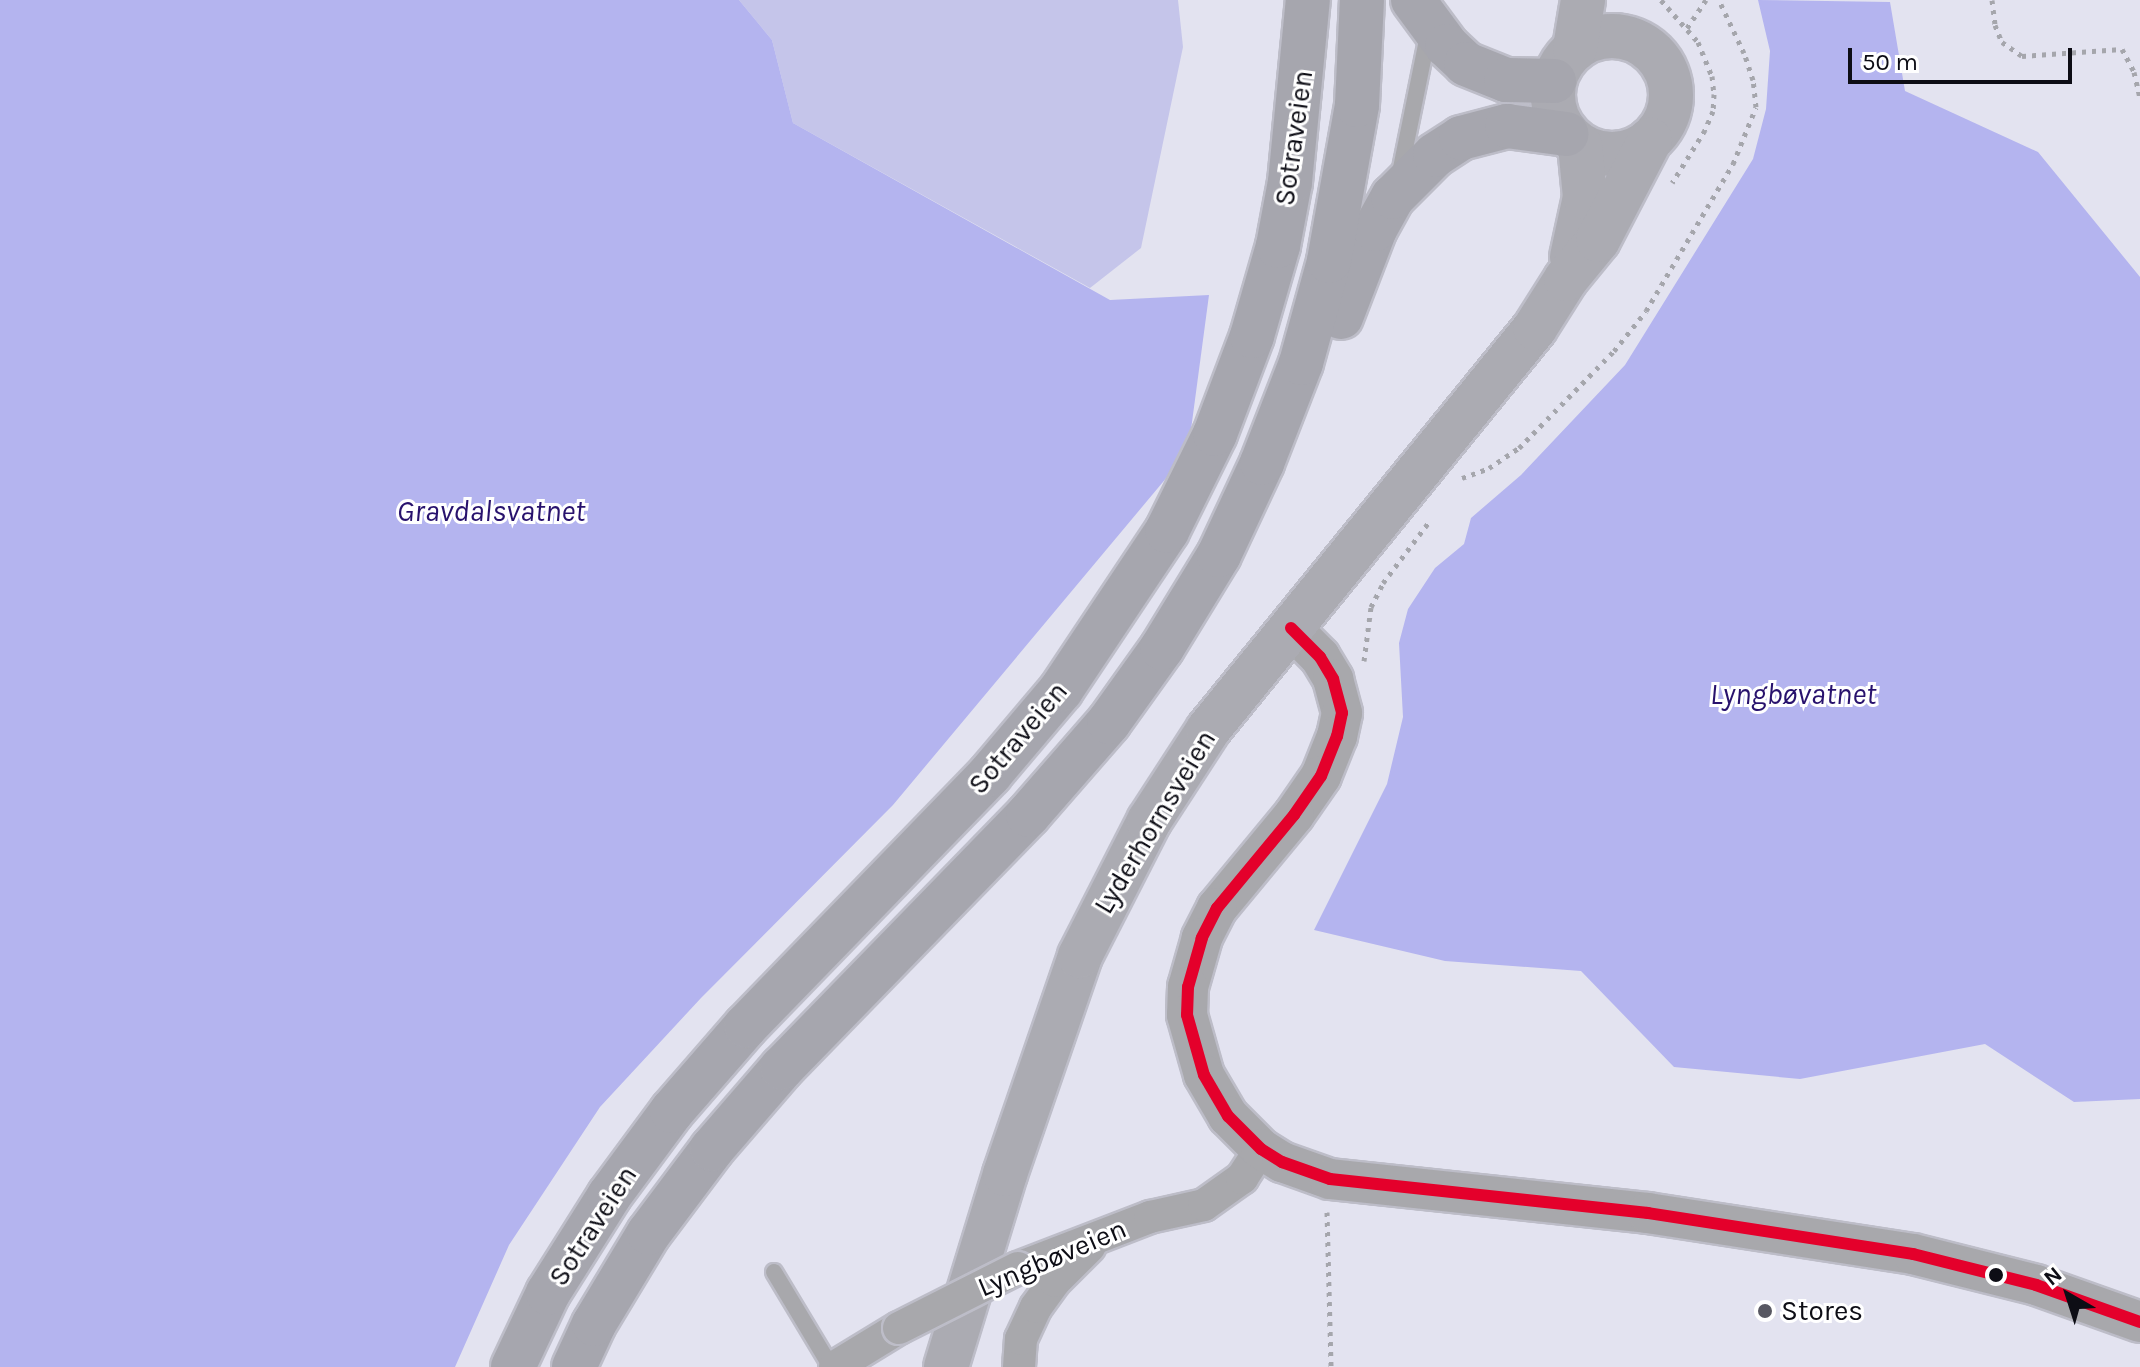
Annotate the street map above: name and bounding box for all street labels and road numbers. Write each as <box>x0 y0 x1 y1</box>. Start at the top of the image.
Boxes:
street label: Sotraveien <box>1268 68 1320 208</box>
street label: Sotraveien <box>961 675 1075 801</box>
street label: Lyderhornsveien <box>1087 724 1223 920</box>
street label: Sotraveien <box>542 1160 644 1292</box>
street label: Lyngbøveien <box>973 1212 1131 1304</box>

